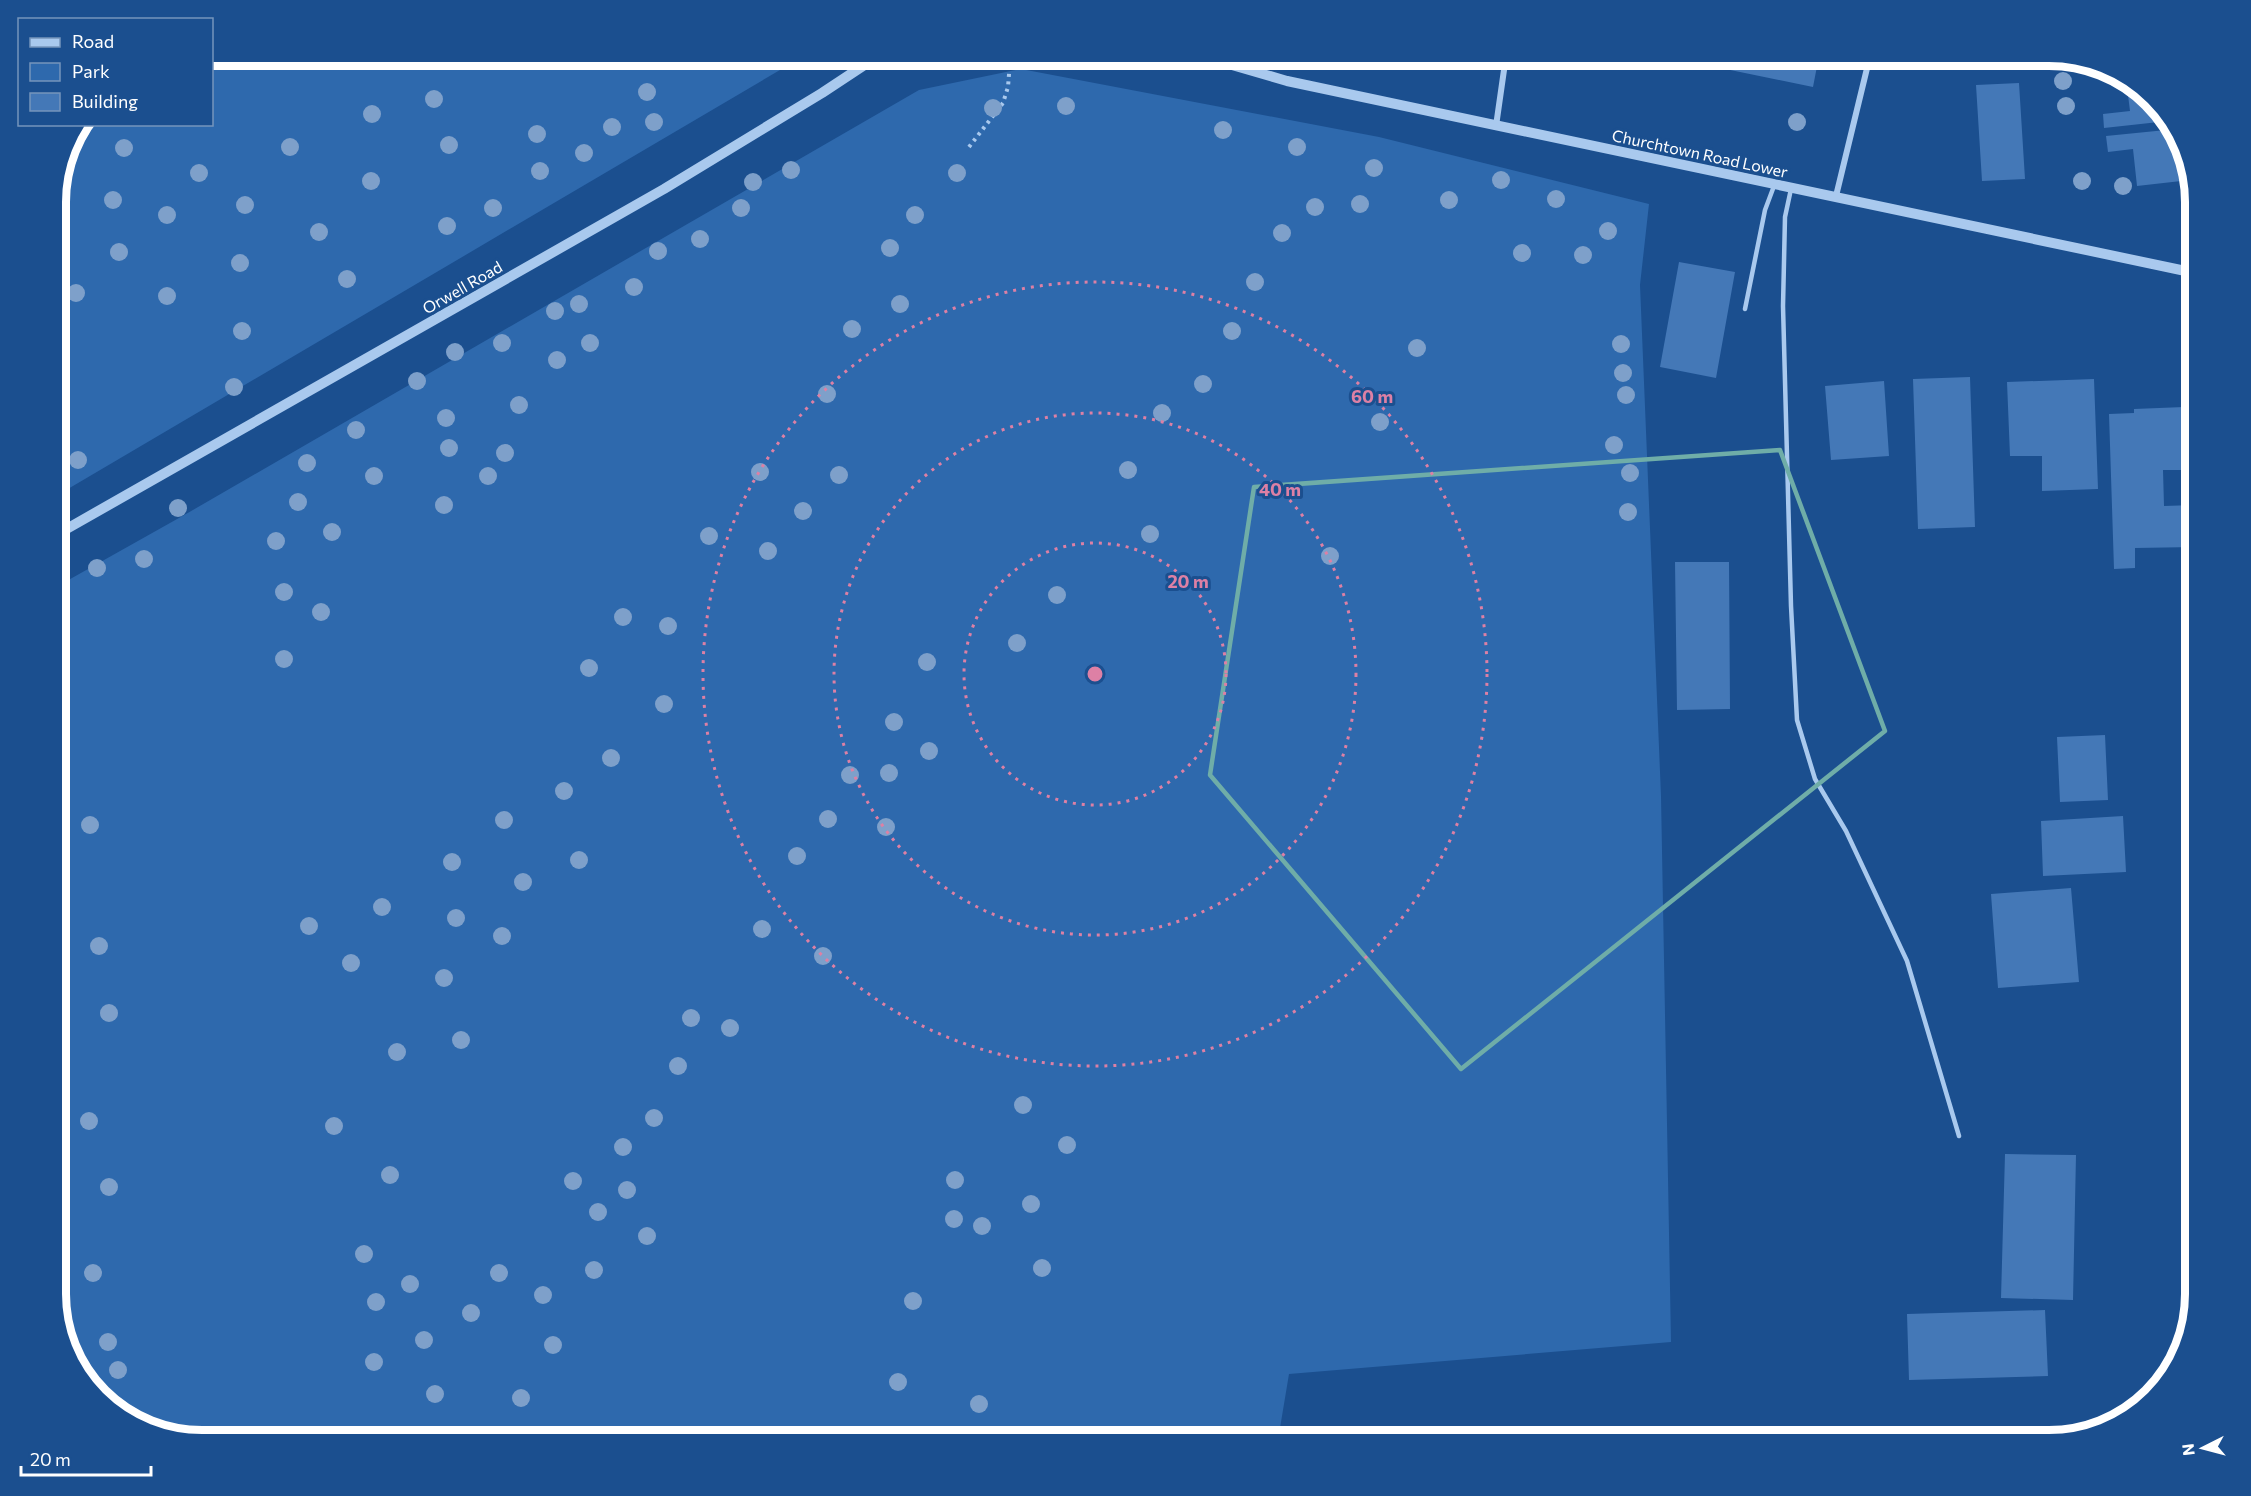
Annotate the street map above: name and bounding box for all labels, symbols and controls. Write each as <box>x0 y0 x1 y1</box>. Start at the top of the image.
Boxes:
legend <box>18 18 213 126</box>
text: Road <box>72 30 114 52</box>
text: Park <box>72 60 110 82</box>
text: Building <box>72 90 138 112</box>
street label: Churchtown Road Lower <box>1610 125 1790 181</box>
street label: Orwell Road <box>419 257 505 317</box>
text: 60 m <box>1351 385 1393 407</box>
text: 40 m <box>1259 478 1301 500</box>
text: 20 m <box>1167 570 1209 592</box>
centre of rings <box>1085 664 1105 684</box>
north arrow <box>2173 1418 2233 1478</box>
scale bar <box>21 1439 152 1477</box>
text: N <box>2178 1443 2198 1457</box>
text: 20 m <box>30 1448 71 1470</box>

